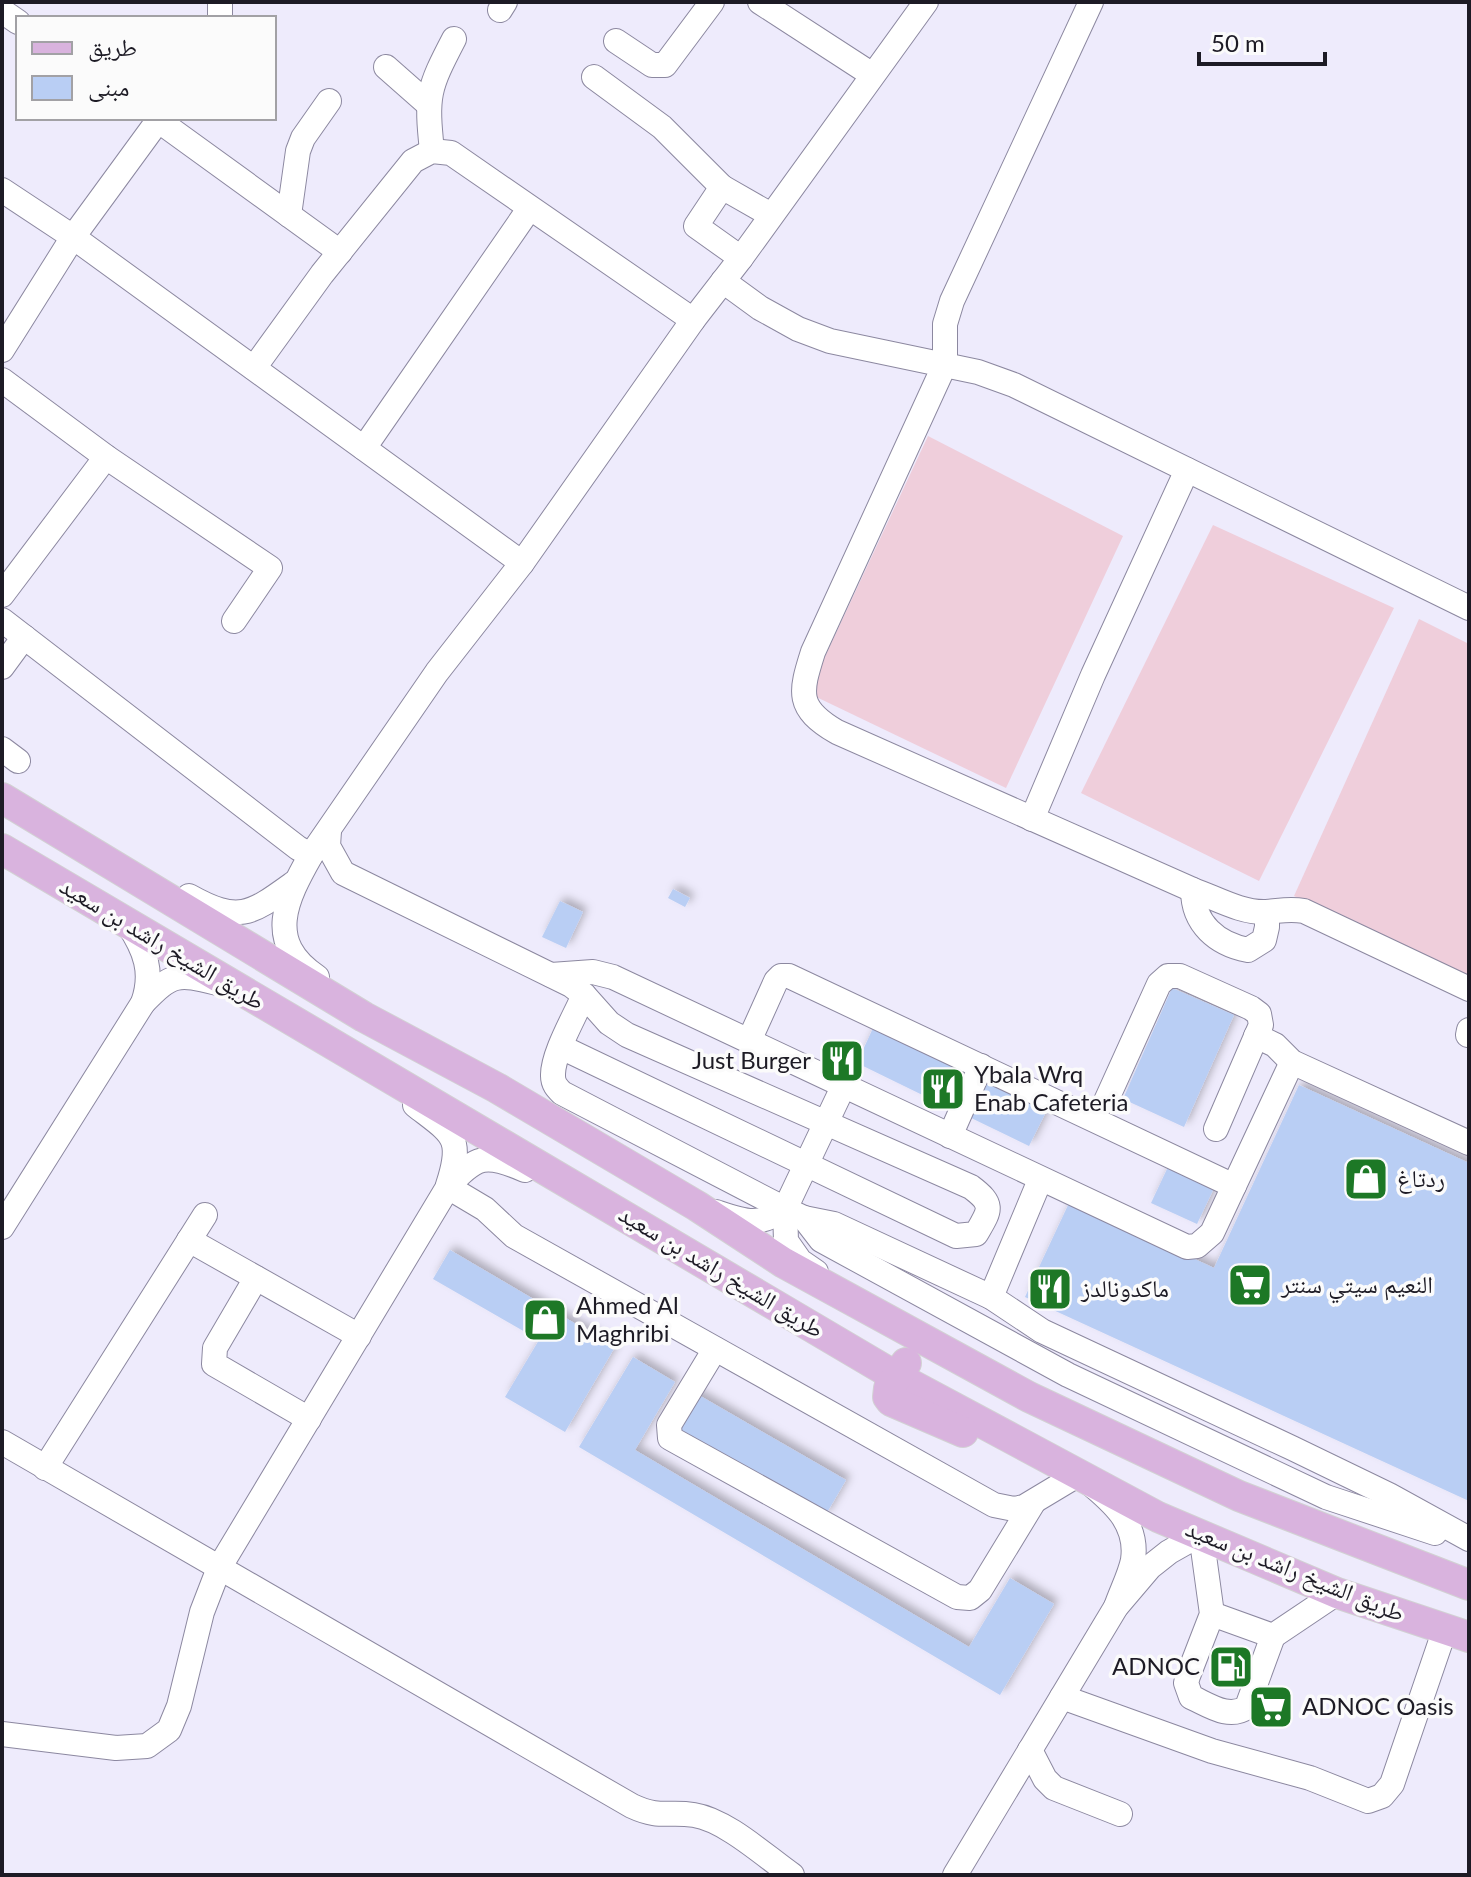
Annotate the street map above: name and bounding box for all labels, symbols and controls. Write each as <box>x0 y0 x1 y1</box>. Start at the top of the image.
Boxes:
legend <box>16 16 276 120</box>
scale bar <box>1199 16 1325 66</box>
text: 50 m <box>1211 28 1265 57</box>
text: طريق <box>88 32 137 62</box>
text: مبنى <box>88 72 129 102</box>
street label: طريق الشيخ راشد بن سعيد <box>54 870 270 1017</box>
restaurant icon: Just Burger <box>818 1037 866 1085</box>
place label: Just Burger <box>692 1045 811 1074</box>
place label: Ybala Wrq Enab Cafeteria <box>974 1059 1128 1116</box>
restaurant icon: Ybala Wrq Enab Cafeteria <box>919 1065 967 1113</box>
shop icon: ردتاغ <box>1342 1155 1390 1203</box>
place label: ردتاغ <box>1397 1163 1445 1194</box>
street label: طريق الشيخ راشد بن سعيد <box>613 1198 829 1345</box>
supermarket icon: النعيم سيتي سنتر <box>1226 1261 1274 1309</box>
restaurant icon: ماكدونالدز <box>1026 1265 1074 1313</box>
place label: النعيم سيتي سنتر <box>1280 1269 1433 1304</box>
place label: ماكدونالدز <box>1080 1273 1169 1302</box>
place label: Ahmed Al Maghribi <box>576 1290 679 1347</box>
shop icon: Ahmed Al Maghribi <box>521 1296 569 1344</box>
street label: طريق الشيخ راشد بن سعيد <box>1181 1512 1409 1629</box>
fuel station icon: ADNOC <box>1207 1643 1255 1691</box>
place label: ADNOC <box>1112 1651 1200 1680</box>
supermarket icon: ADNOC Oasis <box>1247 1683 1295 1731</box>
place label: ADNOC Oasis <box>1302 1691 1454 1720</box>

